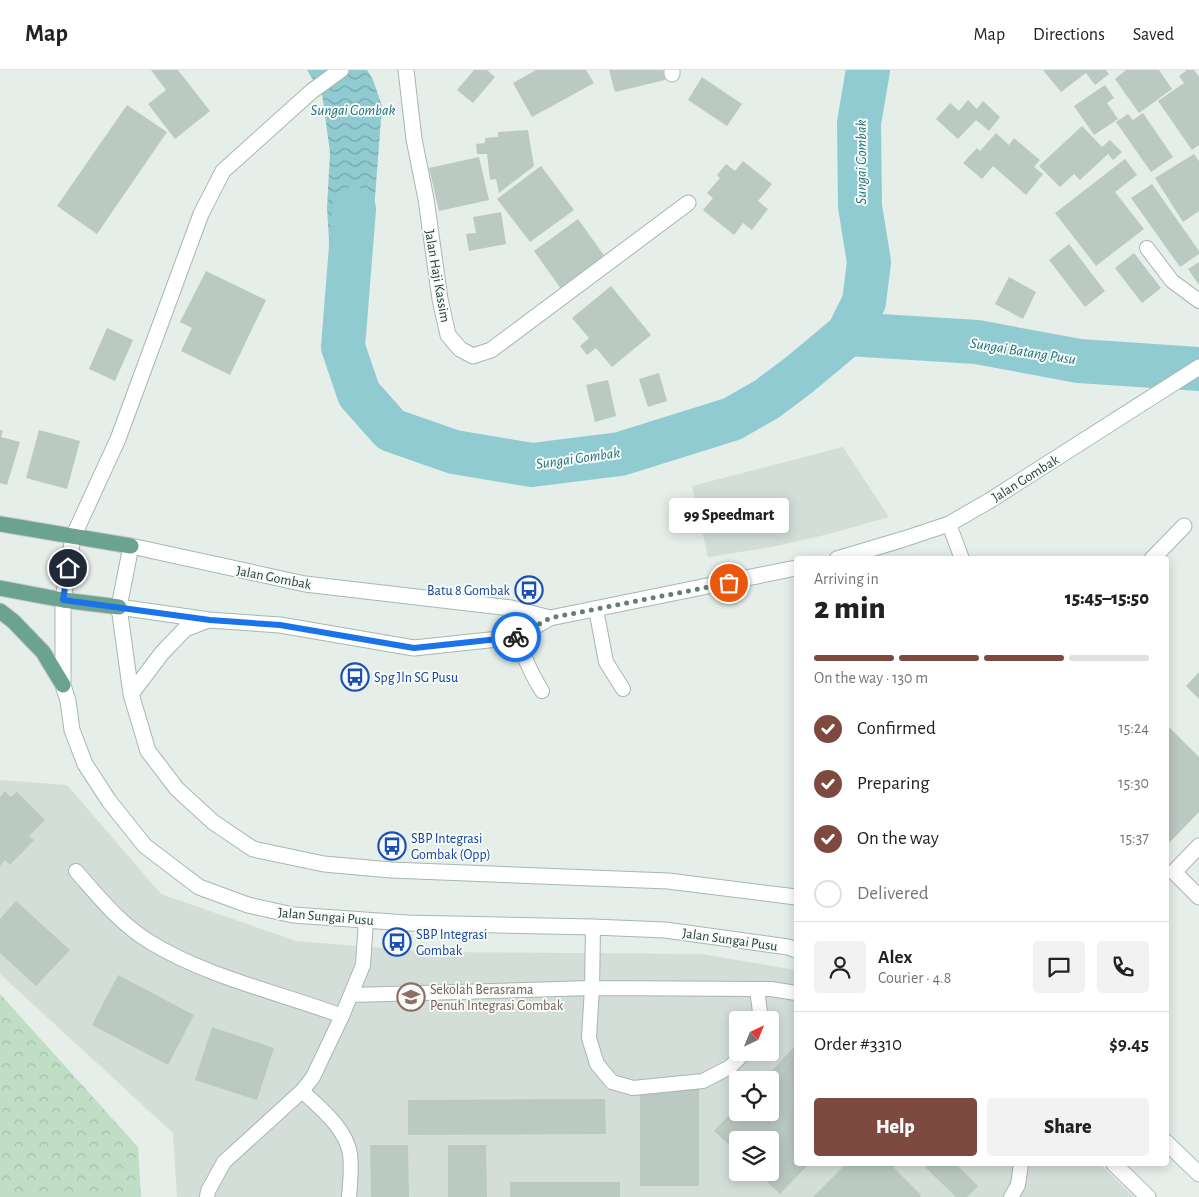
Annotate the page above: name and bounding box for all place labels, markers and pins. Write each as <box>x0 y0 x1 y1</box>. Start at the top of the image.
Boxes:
callout: 99 Speedmart <box>669 498 789 533</box>
pin <box>47 547 89 589</box>
pin <box>708 562 750 604</box>
bus stop icon: Batu 8 Gombak <box>514 575 544 605</box>
place label: Batu 8 Gombak <box>427 584 511 598</box>
bus stop icon: Spg Jln SG Pusu <box>340 662 370 692</box>
place label: Spg Jln SG Pusu <box>374 671 458 685</box>
bus stop icon: SBP Integrasi Gombak (Opp) <box>377 831 407 861</box>
place label: SBP Integrasi Gombak (Opp) <box>411 832 491 862</box>
bus stop icon: SBP Integrasi Gombak <box>382 927 412 957</box>
place label: SBP Integrasi Gombak <box>416 928 487 958</box>
school or university icon: Sekolah Berasrama Penuh Integrasi Gombak <box>396 982 426 1012</box>
place label: Sekolah Berasrama Penuh Integrasi Gombak <box>430 983 564 1013</box>

